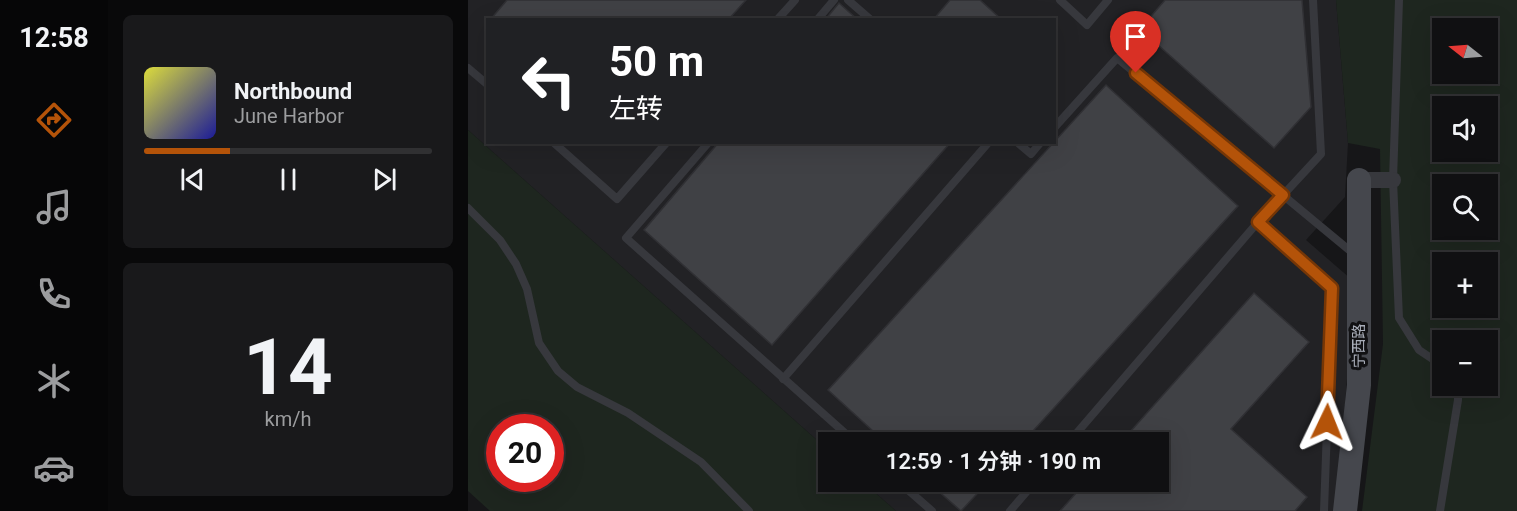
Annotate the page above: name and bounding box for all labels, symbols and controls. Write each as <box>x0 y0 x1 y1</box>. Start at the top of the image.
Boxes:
pin <box>1110 11 1161 73</box>
north arrow <box>1432 18 1498 84</box>
map controls <box>1432 18 1498 396</box>
icon: arrive <box>1119 20 1152 53</box>
text: 12:58 <box>19 22 89 54</box>
text: 50 m <box>609 37 704 86</box>
icon: left <box>510 42 588 120</box>
text: Northbound <box>234 79 352 104</box>
text: 左转 <box>609 93 663 125</box>
button: sound <box>1432 96 1498 162</box>
icon: directions <box>33 99 75 141</box>
text: June Harbor <box>234 104 344 128</box>
icon: previous <box>176 163 209 196</box>
icon: pause <box>272 163 305 196</box>
icon: next <box>368 163 401 196</box>
button: search <box>1432 174 1498 240</box>
icon: music <box>33 186 75 228</box>
button: + <box>1432 252 1498 318</box>
icon: phone <box>33 273 75 315</box>
text: 14 <box>243 322 333 413</box>
street label: 宁西路 <box>1350 323 1368 369</box>
button: − <box>1432 330 1498 396</box>
icon: climate <box>33 360 75 402</box>
position arrow <box>1295 390 1359 454</box>
text: km/h <box>265 407 311 431</box>
speed limit sign: 20 <box>486 414 564 492</box>
icon: car <box>33 447 75 489</box>
text: 12:59 · 1 分钟 · 190 m <box>886 449 1101 474</box>

